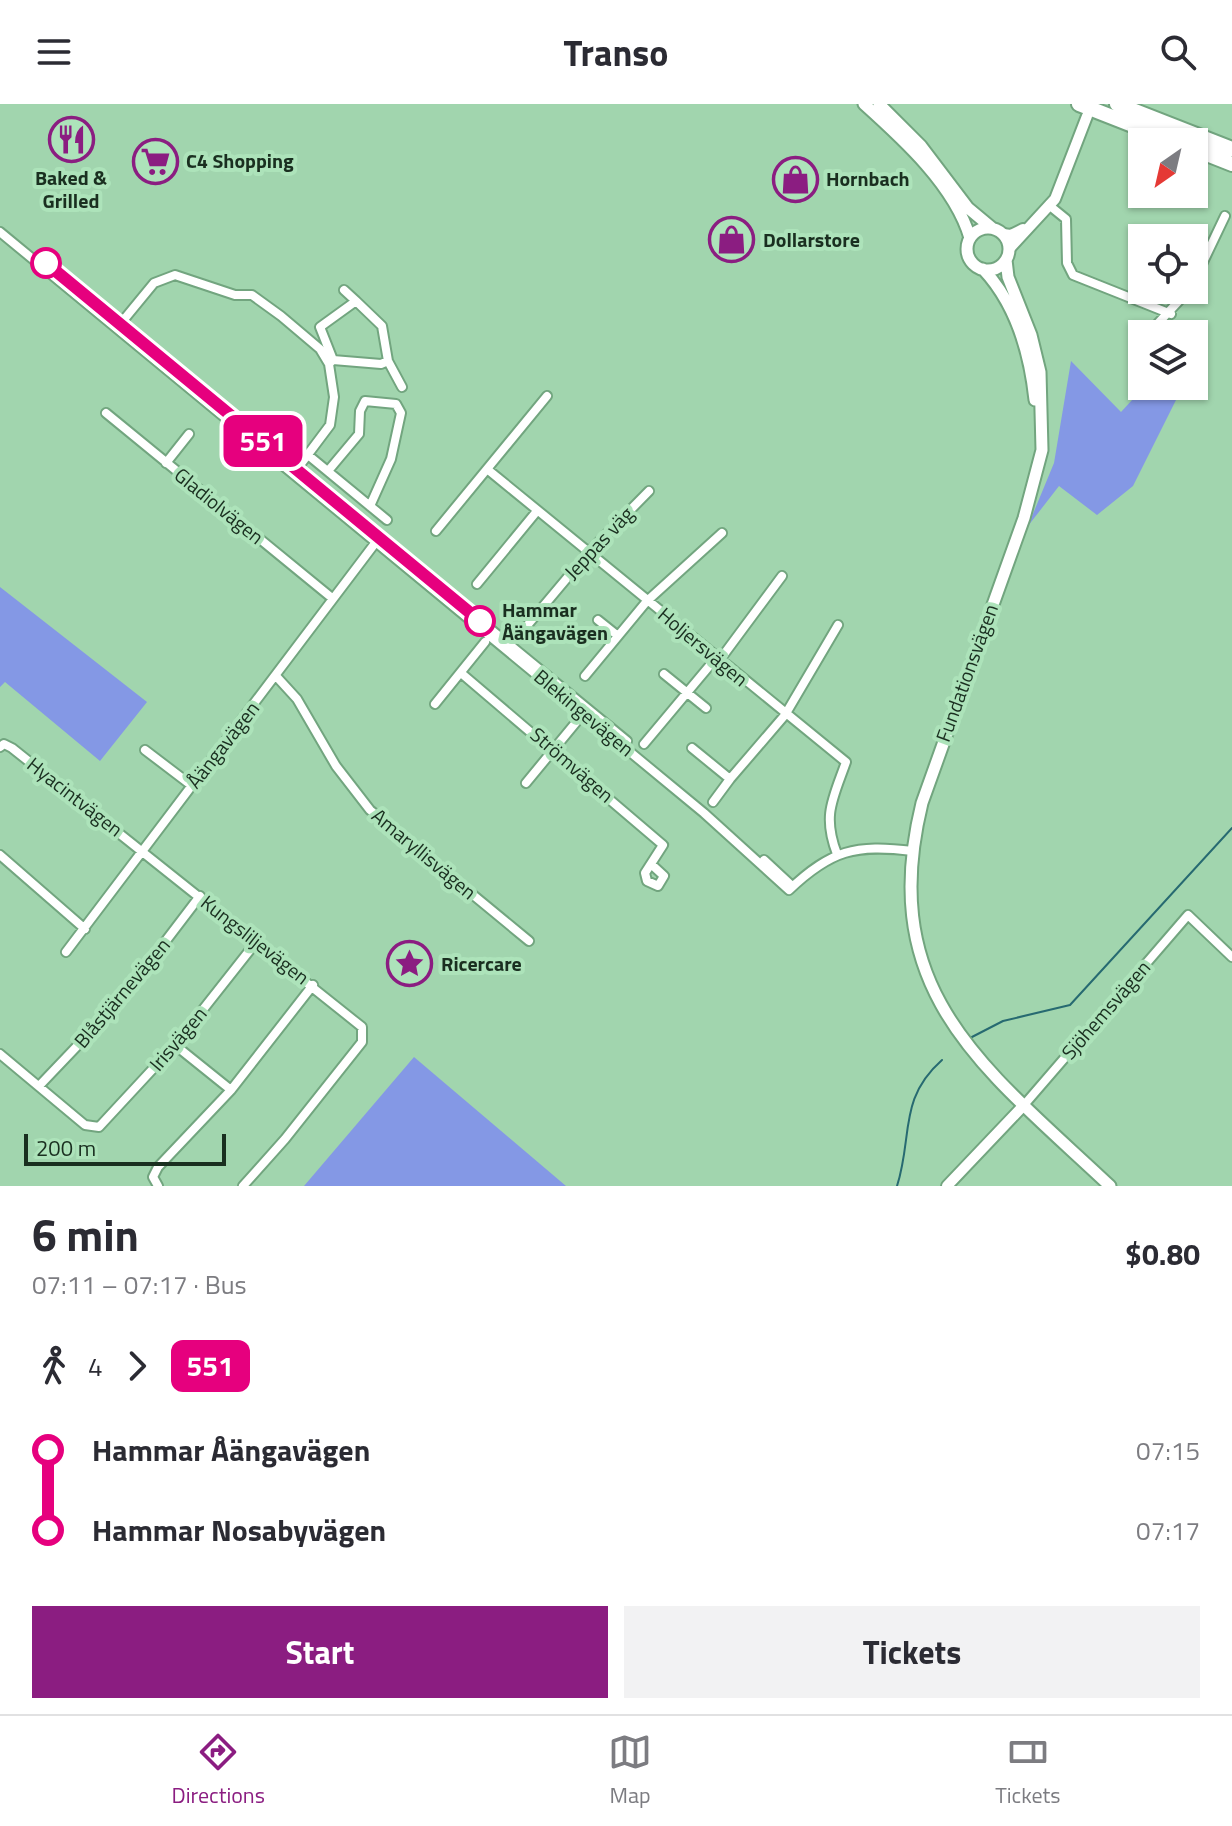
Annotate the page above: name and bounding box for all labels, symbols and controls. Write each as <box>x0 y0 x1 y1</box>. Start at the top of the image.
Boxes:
text: Transo <box>564 25 668 80</box>
icon: menu <box>32 30 76 74</box>
icon: search <box>1156 30 1200 74</box>
restaurant icon: Baked & Grilled <box>47 115 95 163</box>
north arrow <box>1128 128 1208 208</box>
map controls <box>1128 128 1208 400</box>
supermarket icon: C4 Shopping <box>131 137 179 185</box>
place label: C4 Shopping <box>186 145 294 176</box>
shop icon: Hornbach <box>771 155 819 203</box>
place label: Baked & Grilled <box>35 162 107 216</box>
place label: Hornbach <box>826 163 910 194</box>
shop icon: Dollarstore <box>708 216 756 264</box>
place label: Dollarstore <box>763 224 860 255</box>
button: locate <box>1128 224 1208 304</box>
unlabelled marker <box>31 248 61 278</box>
button: layers <box>1128 320 1208 400</box>
line badge: 551 <box>217 415 309 467</box>
text: 551 <box>239 419 287 462</box>
street label: Gladiolvägen <box>168 460 271 552</box>
street label: Jeppas väg <box>556 499 641 586</box>
place label: Hammar Åängavägen <box>502 594 608 648</box>
street label: Holjersvägen <box>651 599 755 694</box>
street label: Fundationsvägen <box>927 600 1006 746</box>
marker: Hammar Åängavägen <box>465 606 495 636</box>
street label: Blekingevägen <box>527 661 641 764</box>
street label: Åängavägen <box>179 694 267 795</box>
street label: Strömvägen <box>524 719 621 810</box>
street label: Hyacintvägen <box>21 749 130 844</box>
street label: Amaryllisvägen <box>365 800 484 907</box>
street label: Kungsliljevägen <box>194 887 316 992</box>
street label: Blåstjärnevägen <box>66 931 177 1055</box>
place icon: Ricercare <box>386 940 434 988</box>
place label: Ricercare <box>441 948 522 979</box>
street label: Sjöhemsvägen <box>1054 953 1158 1066</box>
street label: Irisvägen <box>141 1000 214 1078</box>
scale bar <box>24 1130 226 1166</box>
text: 200 m <box>36 1131 96 1165</box>
text: 6 min <box>32 1201 139 1268</box>
text: $0.80 <box>1125 1231 1200 1277</box>
text: 07:11 – 07:17 · Bus <box>32 1265 247 1304</box>
icon: walk <box>32 1344 76 1388</box>
icon: forward <box>115 1344 159 1388</box>
text: 551 <box>187 1344 234 1387</box>
text: 4 <box>88 1347 103 1386</box>
text: Hammar Åängavägen <box>92 1427 370 1473</box>
text: 07:15 <box>1136 1431 1200 1470</box>
text: Hammar Nosabyvägen <box>92 1507 386 1553</box>
text: 07:17 <box>1136 1511 1200 1550</box>
button: Start <box>32 1606 608 1698</box>
button: Tickets <box>624 1606 1200 1698</box>
tab: Directions <box>172 1730 265 1812</box>
tab: Map <box>608 1730 652 1812</box>
tab: Tickets <box>995 1730 1060 1812</box>

